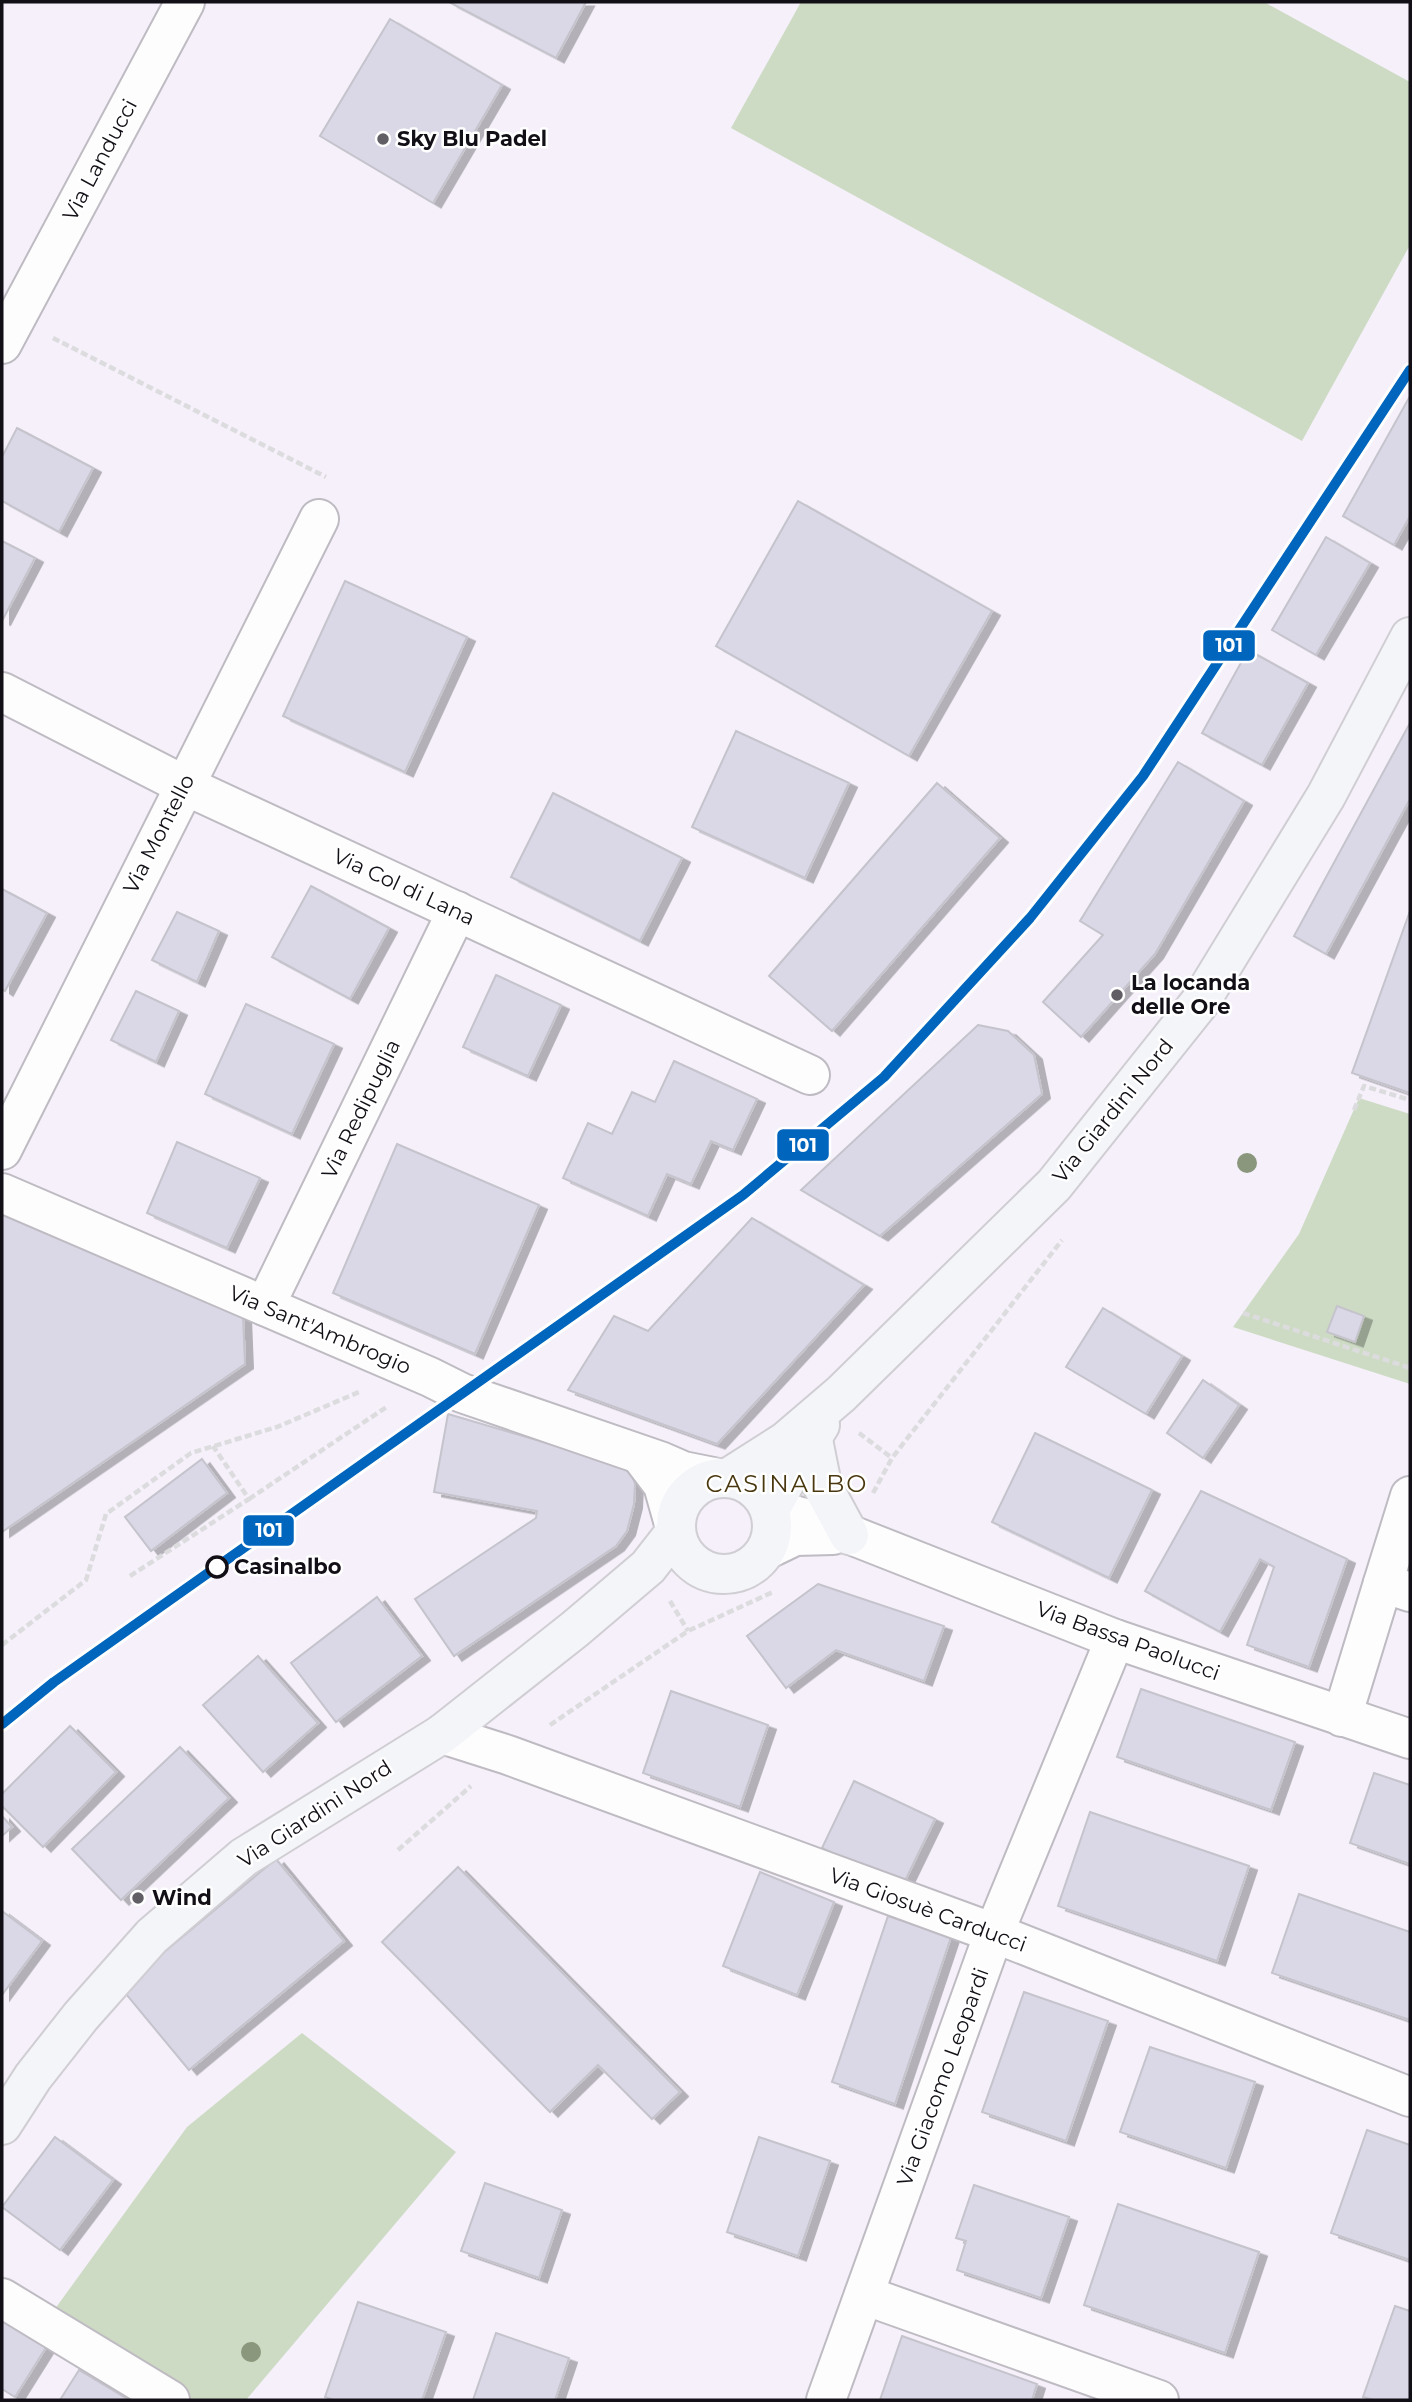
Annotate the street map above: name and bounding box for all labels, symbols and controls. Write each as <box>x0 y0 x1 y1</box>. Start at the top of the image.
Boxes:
street label: Via Landucci <box>57 95 142 225</box>
place label: Sky Blu Padel <box>397 126 547 151</box>
marker: Sky Blu Padel <box>375 131 391 147</box>
line badge: 101 <box>1202 629 1256 662</box>
text: 101 <box>1215 634 1243 657</box>
street label: Via Montello <box>118 770 199 898</box>
street label: Via Col di Lana <box>329 843 479 930</box>
place label: La locanda delle Ore <box>1131 970 1250 1019</box>
marker: La locanda delle Ore <box>1109 987 1125 1003</box>
street label: Via Giardini Nord <box>1047 1034 1178 1188</box>
street label: Via Redipuglia <box>316 1035 405 1183</box>
line badge: 101 <box>776 1128 830 1162</box>
text: 101 <box>789 1134 817 1157</box>
street label: Via Sant'Ambrogio <box>225 1280 415 1379</box>
district label: CASINALBO <box>706 1469 868 1498</box>
line badge: 101 <box>242 1514 295 1547</box>
text: 101 <box>255 1519 283 1542</box>
place label: Casinalbo <box>234 1554 342 1579</box>
marker: Casinalbo <box>206 1556 228 1578</box>
street label: Via Bassa Paolucci <box>1033 1596 1223 1685</box>
street label: Via Giardini Nord <box>233 1755 396 1873</box>
street label: Via Giosuè Carducci <box>826 1862 1030 1957</box>
place label: Wind <box>152 1885 212 1910</box>
marker: Wind <box>130 1890 146 1906</box>
street label: Via Giacomo Leopardi <box>891 1964 994 2189</box>

